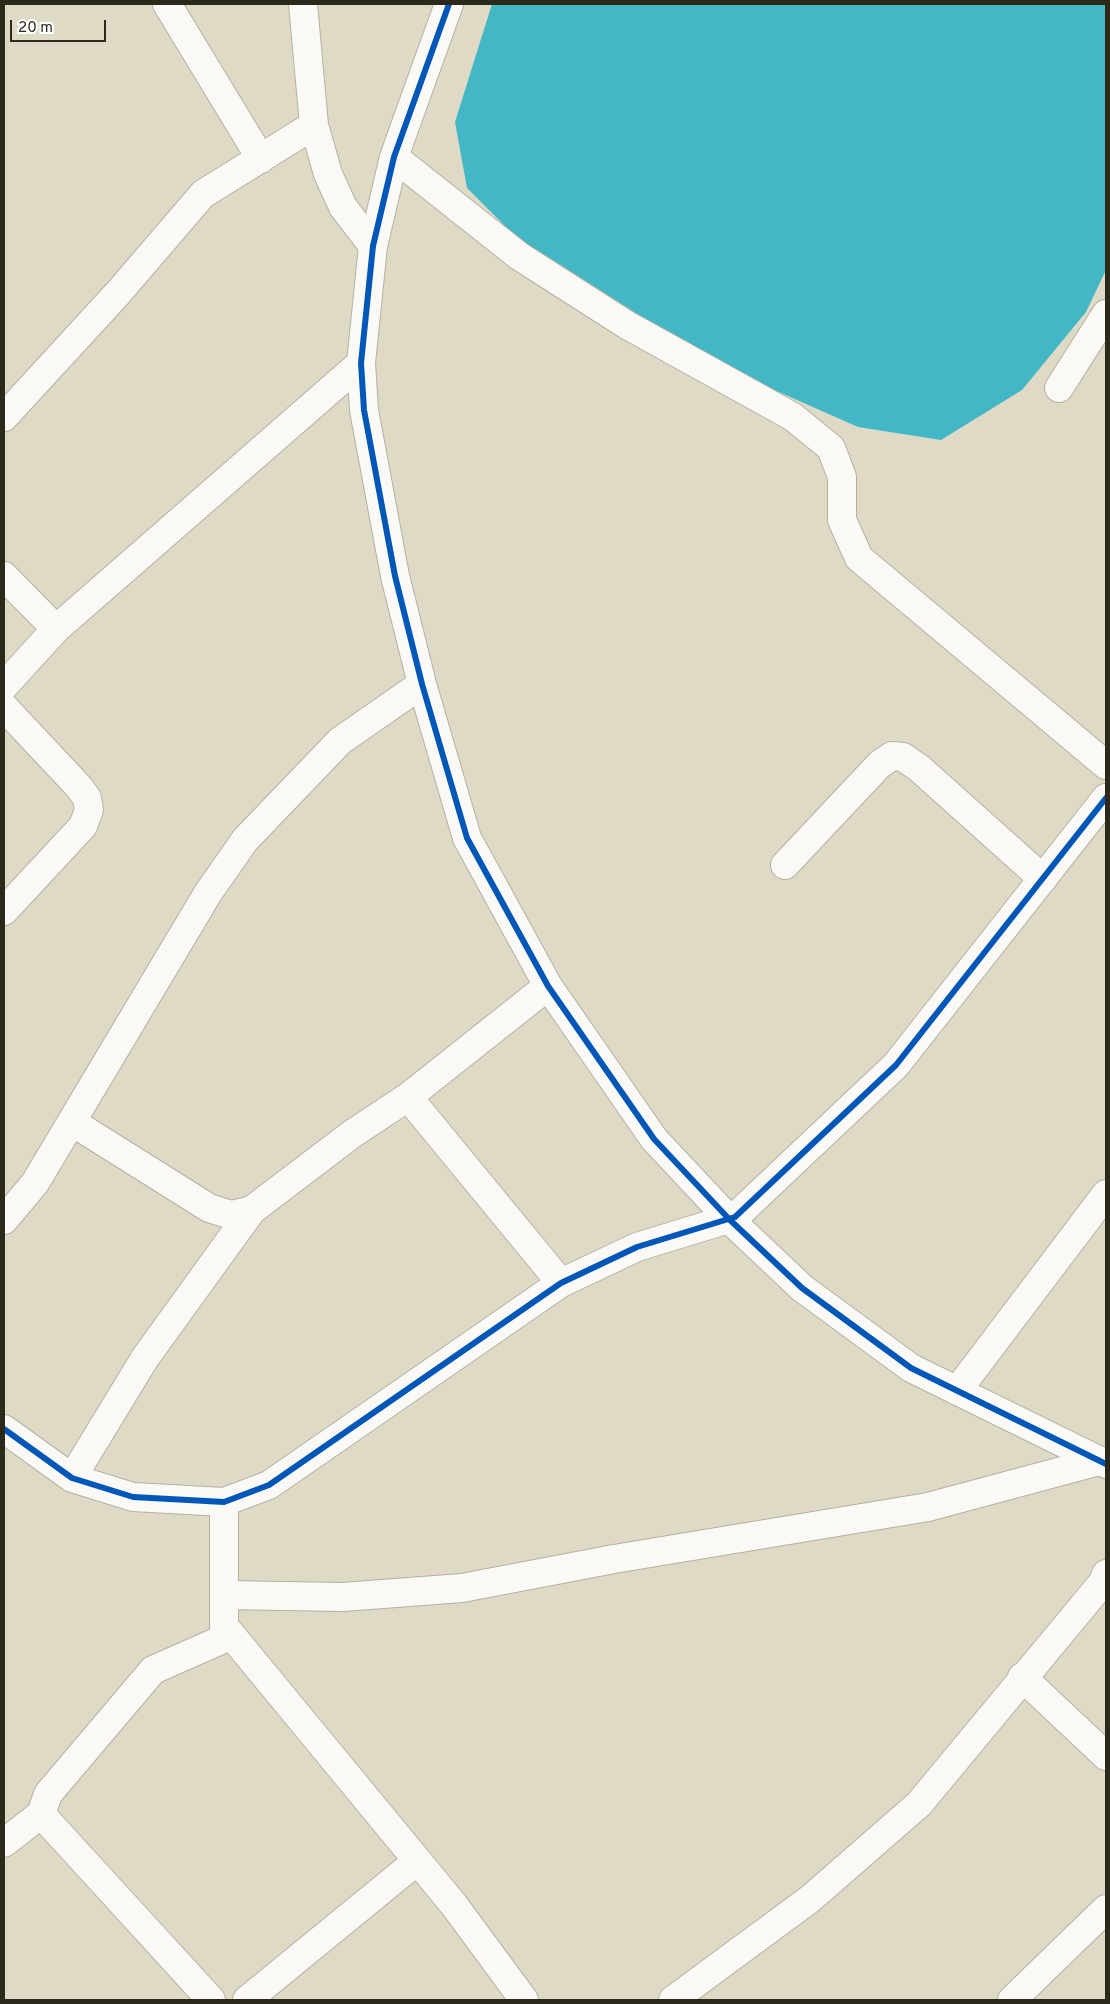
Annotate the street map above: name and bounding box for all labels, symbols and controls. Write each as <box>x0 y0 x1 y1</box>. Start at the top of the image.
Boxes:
scale bar <box>12 10 109 42</box>
text: 20 m <box>18 19 53 38</box>

